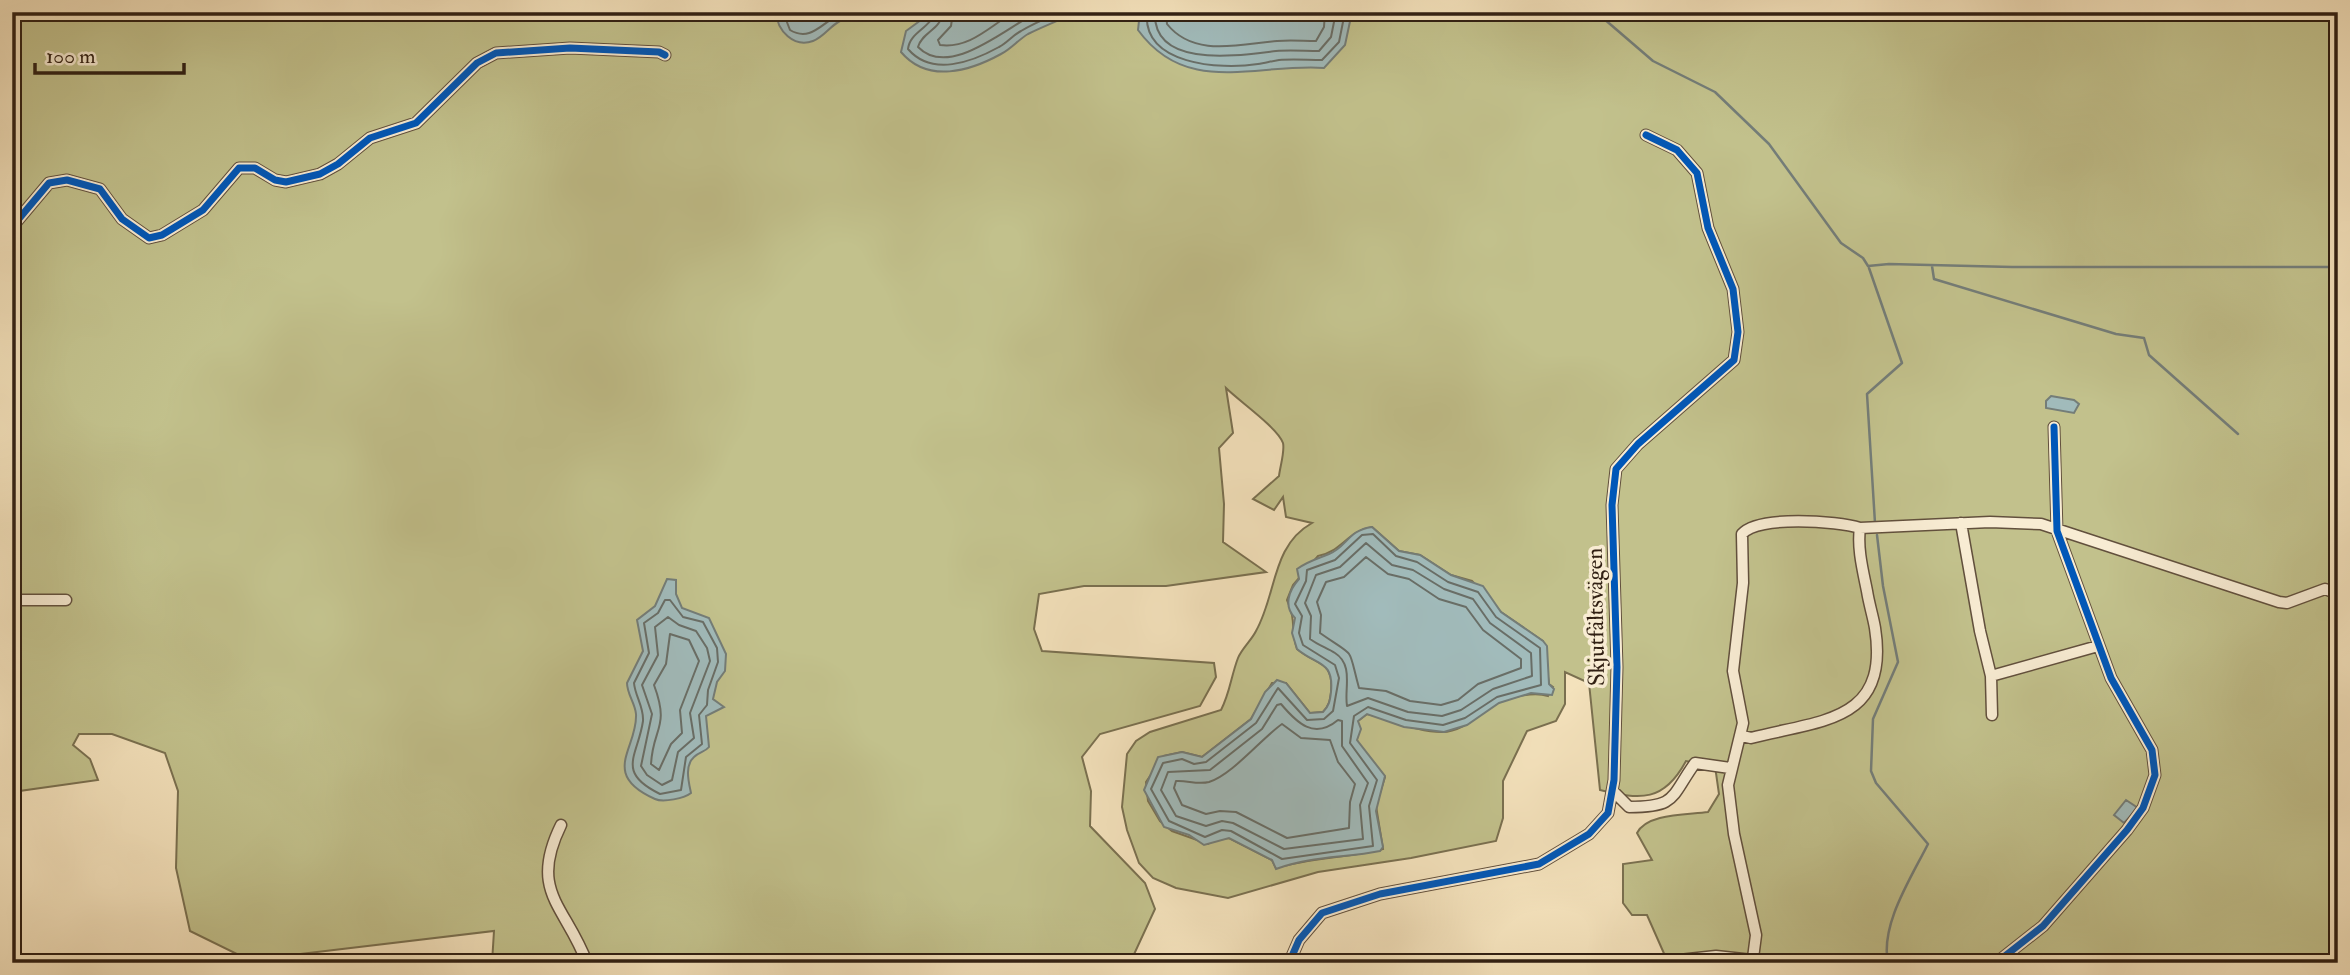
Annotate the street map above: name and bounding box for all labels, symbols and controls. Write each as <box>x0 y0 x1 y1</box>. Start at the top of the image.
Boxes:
scale bar <box>35 32 184 76</box>
text: 100 m <box>46 43 96 70</box>
street label: Skjutfältsvägen <box>1580 547 1611 686</box>

